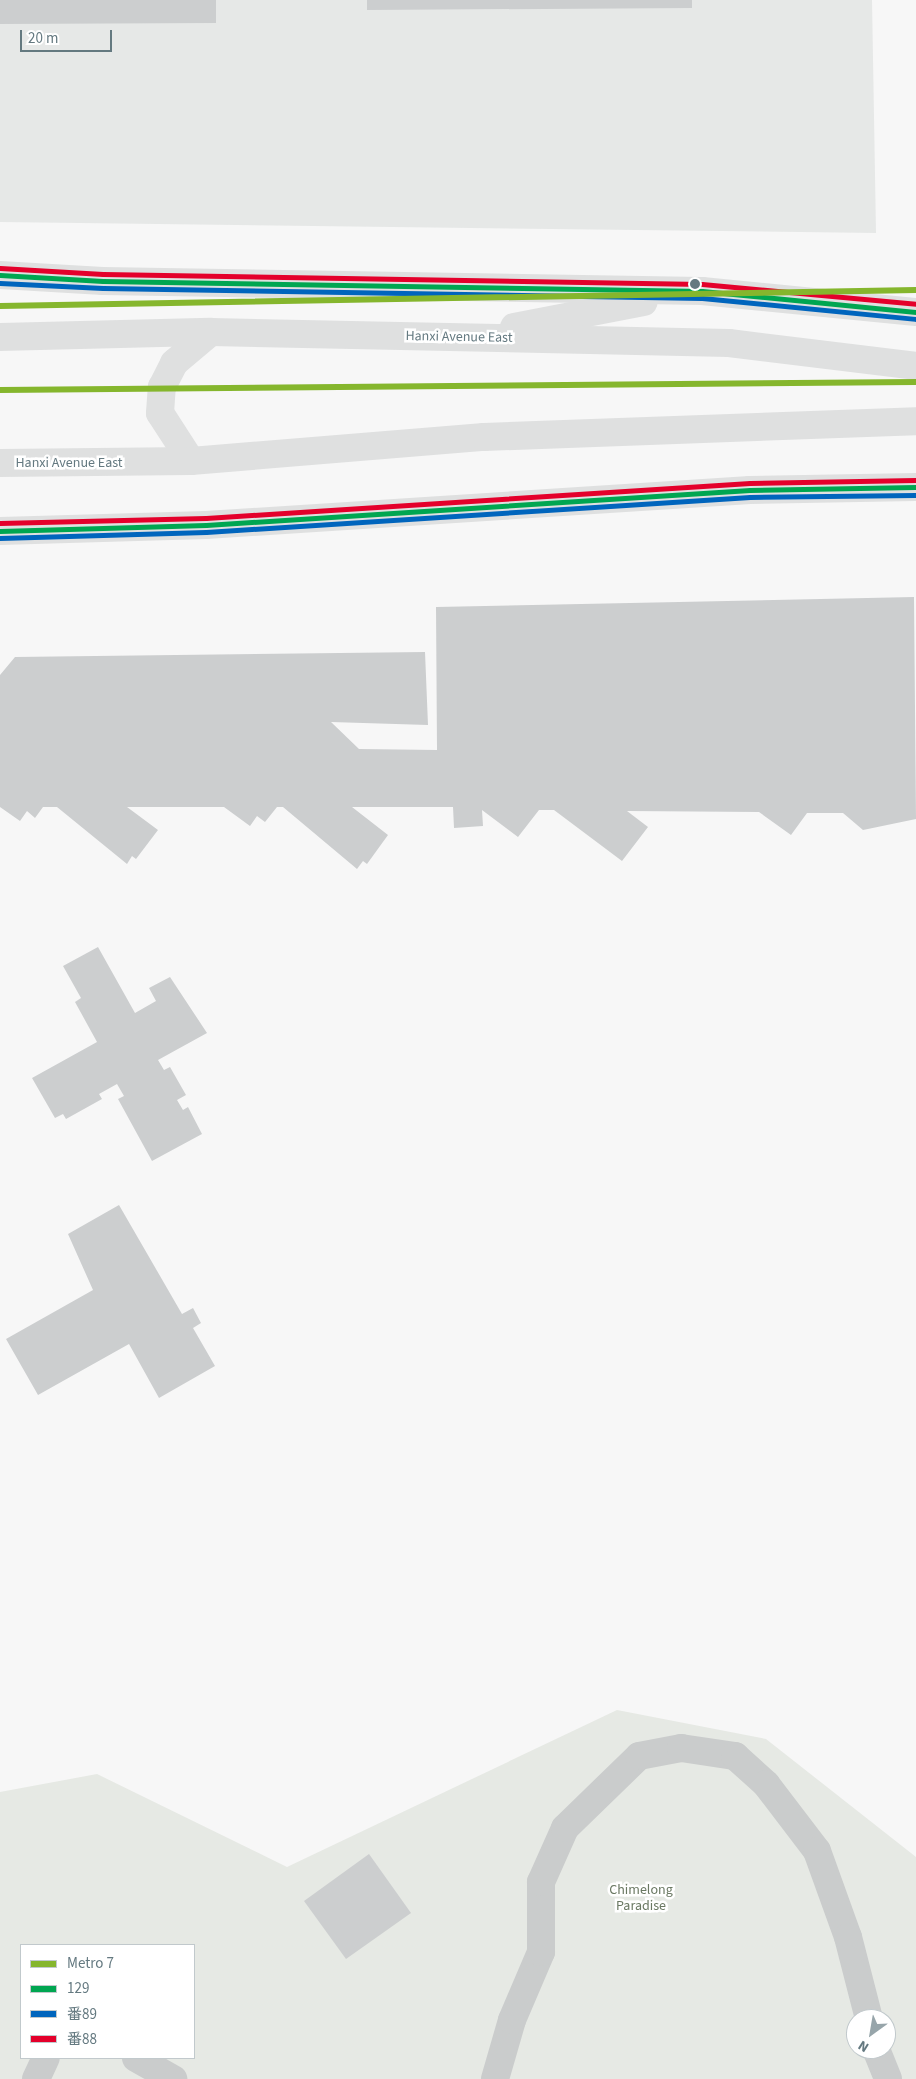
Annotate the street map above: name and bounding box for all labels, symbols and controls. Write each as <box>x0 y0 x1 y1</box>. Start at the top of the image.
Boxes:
scale bar <box>22 20 115 52</box>
text: 20 m <box>28 28 58 49</box>
unlabelled marker <box>690 279 700 289</box>
street label: Hanxi Avenue East <box>405 328 513 346</box>
street label: Hanxi Avenue East <box>15 455 123 471</box>
park label: Chimelong Paradise <box>609 1882 673 1914</box>
legend <box>20 1944 195 2059</box>
text: Metro 7 <box>67 1953 114 1974</box>
text: 129 <box>67 1978 89 1999</box>
text: 番89 <box>67 2004 97 2025</box>
north arrow <box>846 2009 896 2059</box>
text: 番88 <box>67 2029 97 2050</box>
text: N <box>854 2035 873 2057</box>

